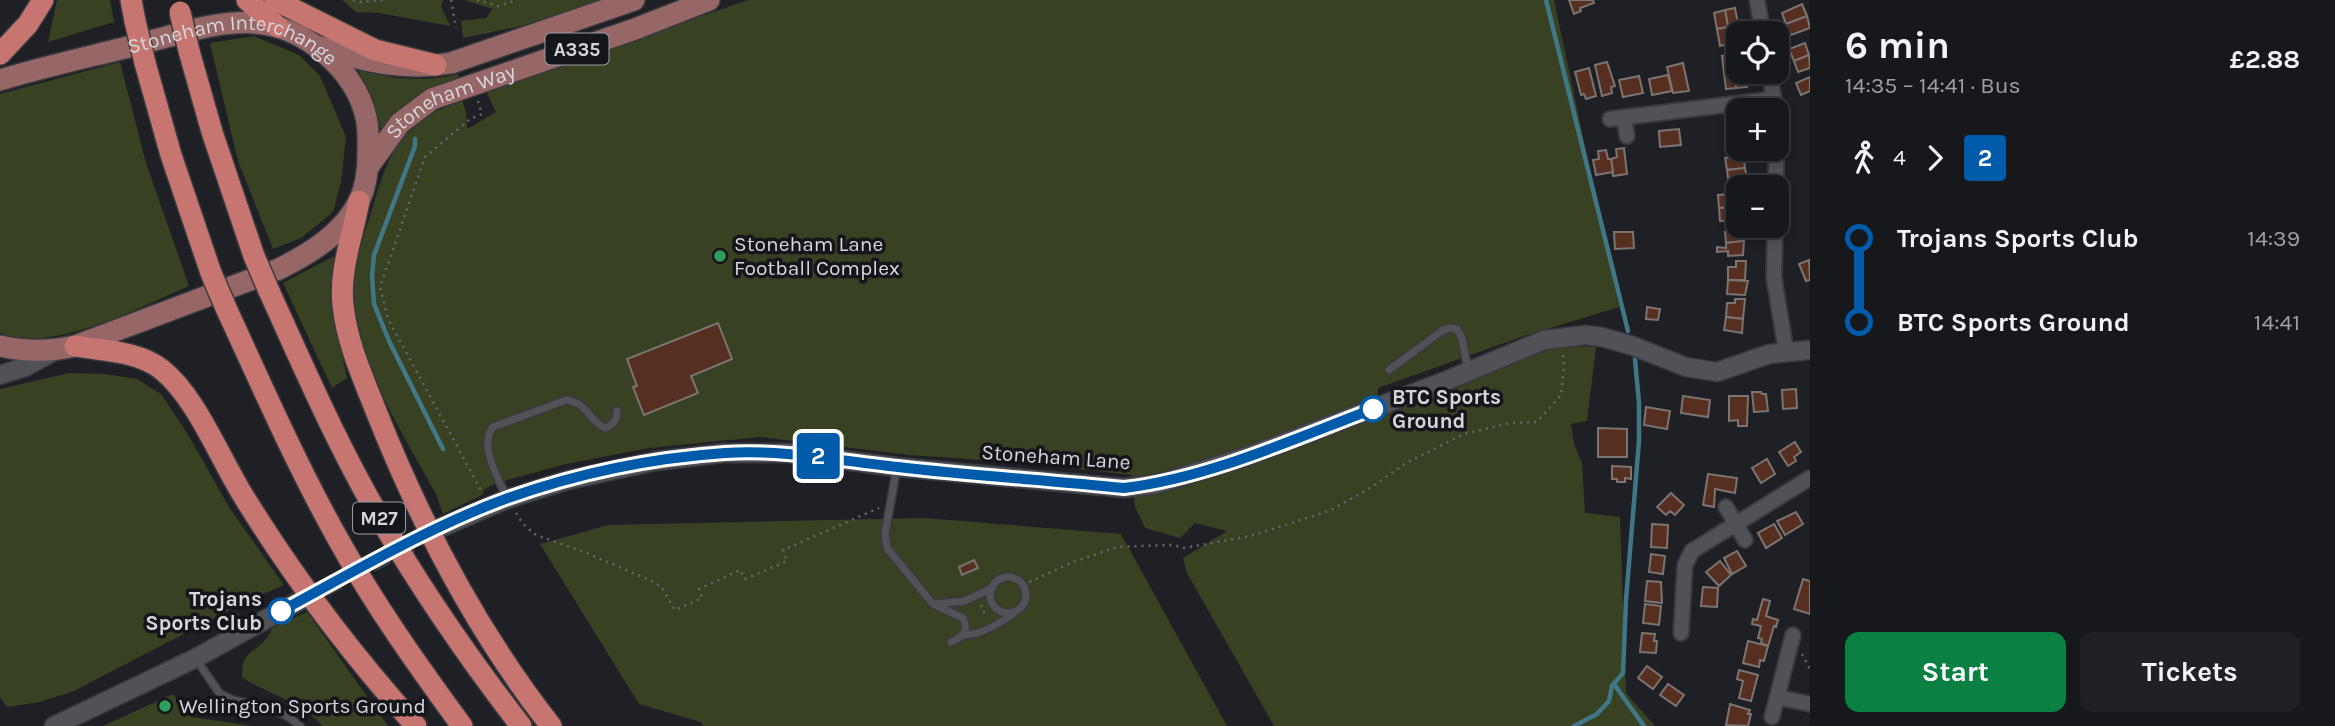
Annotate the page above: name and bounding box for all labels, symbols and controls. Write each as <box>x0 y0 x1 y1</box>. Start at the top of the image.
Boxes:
street label: Stoneham Interchange <box>125 11 342 70</box>
map controls <box>1726 21 1789 238</box>
button: locate <box>1726 21 1789 84</box>
text: 6 min <box>1845 23 1950 68</box>
road number: A335 <box>546 34 608 64</box>
text: £2.88 <box>2229 44 2300 75</box>
street label: Stoneham Way <box>381 59 519 143</box>
text: 14:35 – 14:41 · Bus <box>1845 72 2021 99</box>
button: + <box>1726 98 1789 161</box>
icon: walk <box>1845 139 1883 177</box>
icon: forward <box>1916 139 1954 177</box>
text: 4 <box>1893 144 1906 171</box>
text: 2 <box>1978 144 1992 172</box>
button: − <box>1726 175 1789 238</box>
text: Trojans Sports Club <box>1897 223 2139 254</box>
text: 14:39 <box>2247 225 2300 252</box>
place label: Stoneham Lane Football Complex <box>734 232 900 280</box>
marker: Stoneham Lane Football Complex <box>712 248 728 264</box>
text: BTC Sports Ground <box>1897 307 2130 338</box>
text: 14:41 <box>2254 309 2300 336</box>
place label: BTC Sports Ground <box>1392 385 1501 433</box>
marker: BTC Sports Ground <box>1360 396 1386 422</box>
line badge: 2 <box>795 433 841 479</box>
street label: Stoneham Lane <box>981 440 1131 474</box>
text: 2 <box>811 442 825 470</box>
road number: M27 <box>353 503 405 534</box>
place label: Trojans Sports Club <box>145 587 262 635</box>
marker: Trojans Sports Club <box>268 598 294 624</box>
button: Start <box>1845 632 2066 712</box>
button: Tickets <box>2080 632 2300 712</box>
place label: Wellington Sports Ground <box>179 694 426 718</box>
marker: Wellington Sports Ground <box>157 698 173 714</box>

